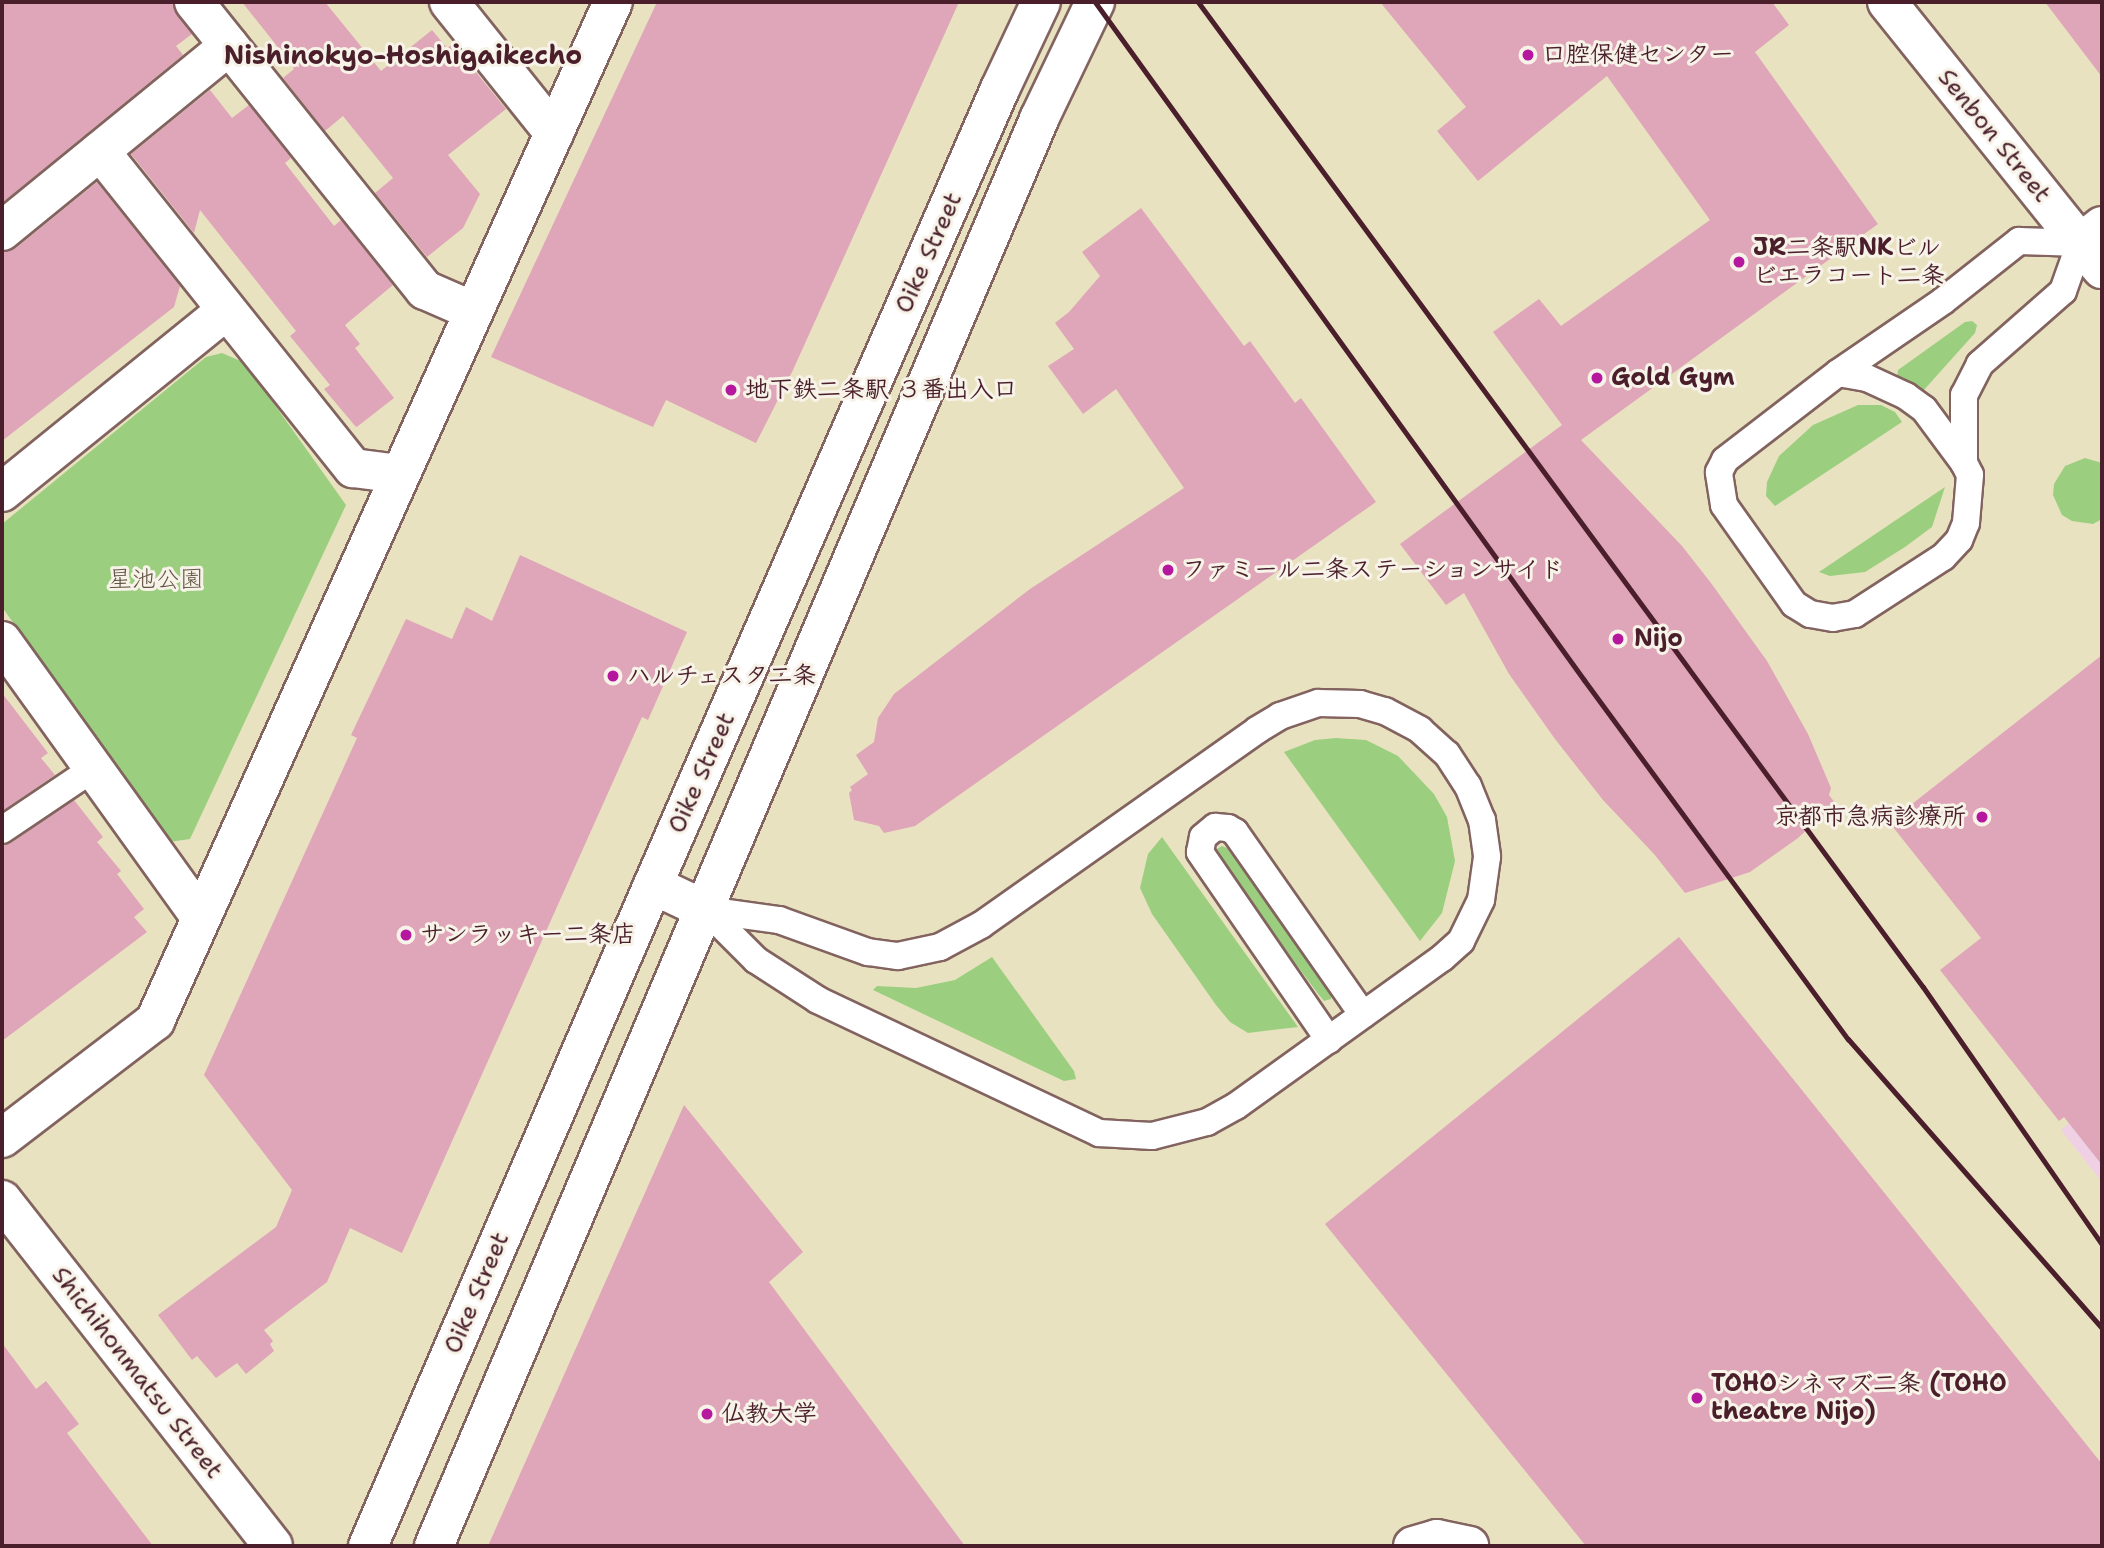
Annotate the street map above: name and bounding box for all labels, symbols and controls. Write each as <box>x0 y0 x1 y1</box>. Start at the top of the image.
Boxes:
district label: Nishinokyo-Hoshigaikecho <box>224 39 582 71</box>
place label: 口腔保健センター <box>1542 41 1734 69</box>
marker: 口腔保健センター <box>1520 47 1536 63</box>
street label: Senbon Street <box>1931 64 2057 208</box>
street label: Oike Street <box>890 188 968 318</box>
place label: JR二条駅NKビル ビエラコート二条 <box>1753 234 1945 290</box>
marker: JR二条駅NKビル ビエラコート二条 <box>1731 254 1747 270</box>
place label: Gold Gym <box>1611 364 1735 392</box>
marker: Gold Gym <box>1589 370 1605 386</box>
place label: 地下鉄二条駅 ３番出入口 <box>745 376 1017 404</box>
marker: 地下鉄二条駅 ３番出入口 <box>723 382 739 398</box>
place label: ファミール二条ステーションサイド <box>1182 556 1566 584</box>
marker: ファミール二条ステーションサイド <box>1160 562 1176 578</box>
park label: 星池公園 <box>108 566 204 594</box>
place label: Nijo <box>1634 625 1683 653</box>
marker: Nijo <box>1608 629 1628 649</box>
place label: ハルチェスタ二条 <box>627 662 819 690</box>
marker: ハルチェスタ二条 <box>605 668 621 684</box>
street label: Oike Street <box>663 708 741 838</box>
place label: 京都市急病診療所 <box>1774 803 1966 831</box>
marker: 京都市急病診療所 <box>1972 807 1992 827</box>
place label: サンラッキー二条店 <box>420 921 636 949</box>
marker: サンラッキー二条店 <box>398 927 414 943</box>
street label: Oike Street <box>439 1228 515 1358</box>
street label: Shichihonmatsu Street <box>45 1261 229 1485</box>
place label: TOHOシネマズ二条 (TOHO theatre Nijo) <box>1711 1370 2006 1426</box>
marker: TOHOシネマズ二条 (TOHO theatre Nijo) <box>1689 1390 1705 1406</box>
place label: 仏教大学 <box>721 1400 817 1428</box>
marker: 仏教大学 <box>699 1406 715 1422</box>

